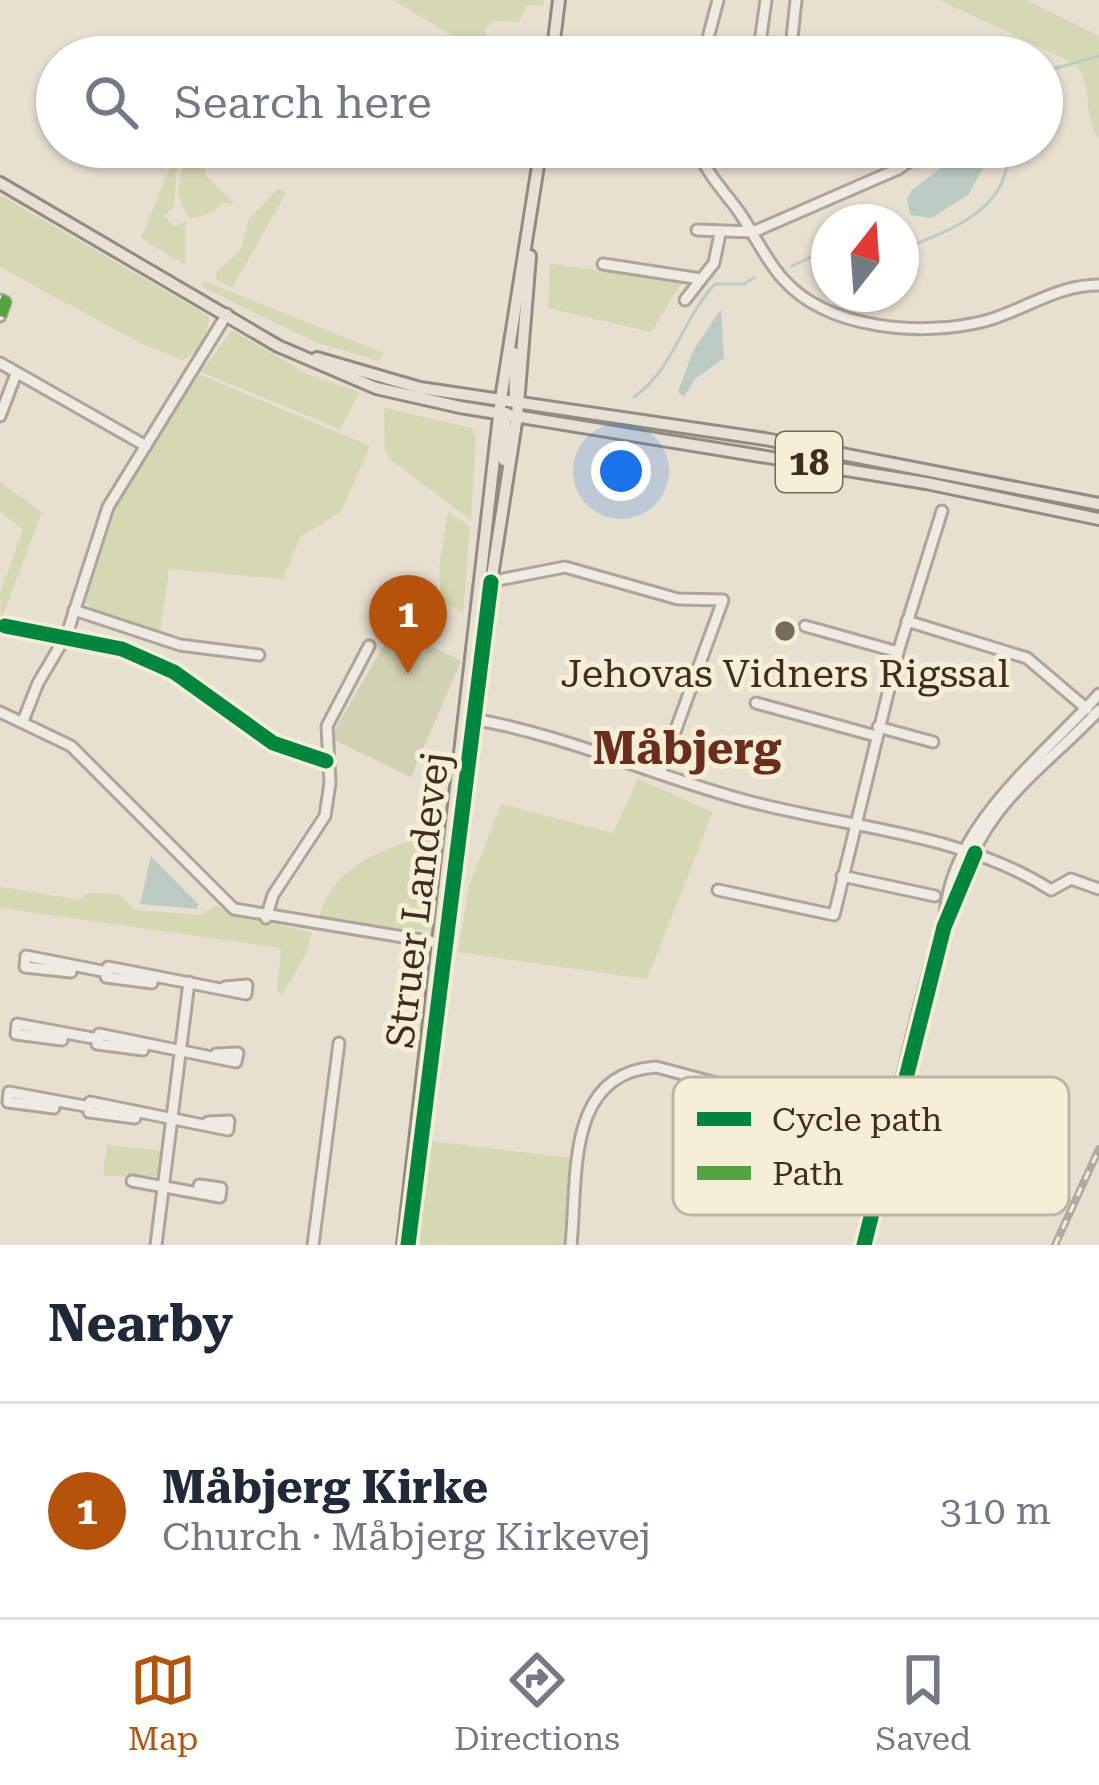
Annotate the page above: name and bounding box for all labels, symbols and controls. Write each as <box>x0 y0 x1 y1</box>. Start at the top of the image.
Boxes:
search box <box>36 36 1063 168</box>
icon: search <box>78 69 144 135</box>
text: Search here <box>174 76 432 129</box>
north arrow <box>811 204 919 312</box>
road number: 18 <box>776 432 842 492</box>
your location <box>591 441 651 501</box>
pin: 1 <box>369 575 447 674</box>
marker: Jehovas Vidners Rigssal <box>772 618 798 644</box>
place label: Jehovas Vidners Rigssal <box>560 651 1010 697</box>
district label: Måbjerg <box>593 722 781 775</box>
street label: Struer Landevej <box>377 749 459 1051</box>
legend <box>673 1077 1069 1215</box>
text: Cycle path <box>772 1100 942 1139</box>
text: Path <box>772 1154 844 1193</box>
text: Nearby <box>48 1294 233 1353</box>
text: Måbjerg Kirke <box>162 1461 488 1514</box>
text: 1 <box>76 1488 98 1534</box>
text: 310 m <box>940 1488 1051 1534</box>
text: Church · Måbjerg Kirkevej <box>162 1514 651 1560</box>
tab: Map <box>128 1647 198 1758</box>
tab: Directions <box>454 1647 620 1758</box>
tab: Saved <box>876 1647 971 1758</box>

